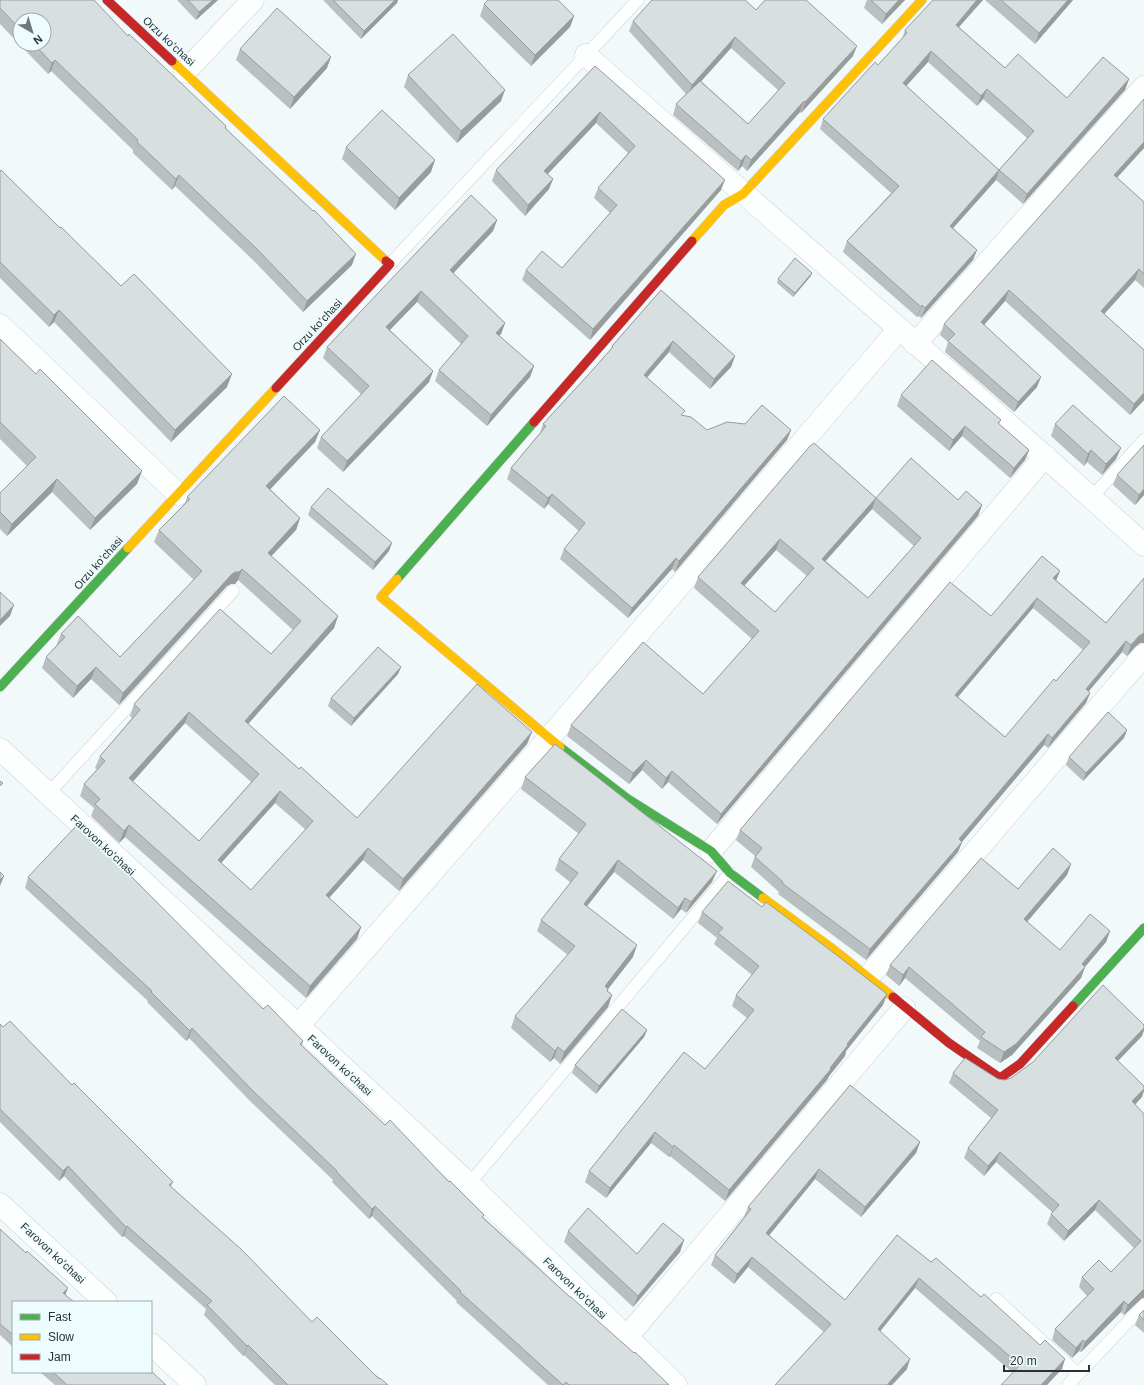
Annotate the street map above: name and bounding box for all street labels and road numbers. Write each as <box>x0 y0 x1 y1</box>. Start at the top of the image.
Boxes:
street label: Orzu koʻchasi <box>141 14 197 68</box>
street label: Orzu koʻchasi <box>290 297 344 353</box>
street label: Orzu koʻchasi <box>71 534 125 592</box>
street label: Farovon koʻchasi <box>68 812 138 878</box>
street label: Farovon koʻchasi <box>305 1032 375 1098</box>
street label: Farovon koʻchasi <box>18 1220 88 1286</box>
street label: Farovon koʻchasi <box>541 1255 609 1321</box>

